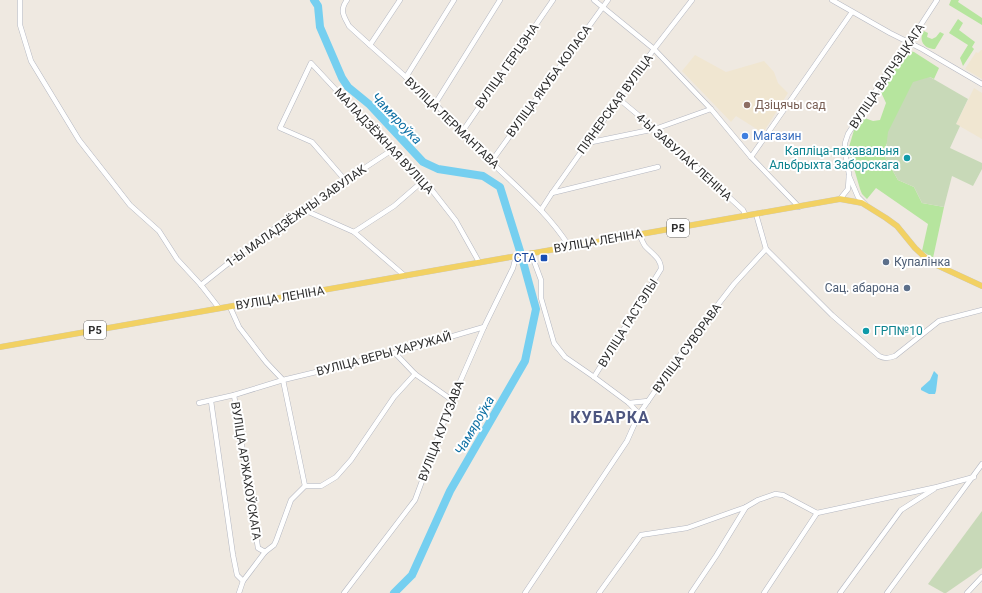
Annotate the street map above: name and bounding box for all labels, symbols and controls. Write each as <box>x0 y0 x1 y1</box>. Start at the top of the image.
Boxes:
street label: ВУЛІЦА ГЕРЦЭНА <box>472 21 542 111</box>
street label: ВУЛІЦА ВАЛЧЭЦКАГА <box>847 21 928 131</box>
street label: ВУЛІЦА ЯКУБА КОЛАСА <box>504 22 594 140</box>
street label: ПІЯНЕРСКАЯ ВУЛІЦА <box>574 51 656 156</box>
street label: ВУЛІЦА ЛЕРМАНТАВА <box>402 74 502 172</box>
street label: МАЛАДЗЁЖНАЯ ВУЛІЦА <box>331 85 437 197</box>
water label: Чамяроўка <box>368 90 425 147</box>
place label: Дзіцячы сад <box>755 98 826 112</box>
marker: Дзіцячы сад <box>742 100 752 110</box>
street label: 4-Ы ЗАВУЛАК ЛЕНІНА <box>633 110 735 204</box>
place label: Магазин <box>753 129 802 143</box>
marker: Магазин <box>740 131 750 141</box>
place label: Капліца-пахавальня Альбрыхта Заборскага <box>769 144 899 172</box>
marker: Капліца-пахавальня Альбрыхта Заборскага <box>902 153 912 163</box>
street label: 1-Ы МАЛАДЗЁЖНЫ ЗАВУЛАК <box>223 161 369 270</box>
road number: Р5 <box>667 219 689 237</box>
street label: ВУЛІЦА ЛЕНІНА <box>553 226 644 256</box>
place label: СТА <box>514 251 536 265</box>
marker: СТА <box>539 253 549 263</box>
place label: Купалінка <box>894 255 950 269</box>
marker: Купалінка <box>881 257 891 267</box>
street label: ВУЛІЦА ГАСТЭЛЫ <box>595 276 661 370</box>
place label: Сац. абарона <box>825 281 899 295</box>
street label: ВУЛІЦА ЛЕНІНА <box>235 283 326 313</box>
marker: Сац. абарона <box>902 283 912 293</box>
street label: ВУЛІЦА СУВОРАВА <box>650 300 724 395</box>
road number: Р5 <box>84 321 106 339</box>
place label: ГРП№10 <box>874 324 923 338</box>
marker: ГРП№10 <box>861 326 871 336</box>
street label: ВУЛІЦА ВЕРЫ ХАРУЖАЙ <box>315 328 453 379</box>
street label: ВУЛІЦА КУТУЗАВА <box>415 379 467 483</box>
water label: Чамяроўка <box>452 393 497 457</box>
street label: ВУЛІЦА АРЖАХОЎСКАГА <box>228 401 265 541</box>
district label: КУБАРКА <box>570 408 650 427</box>

